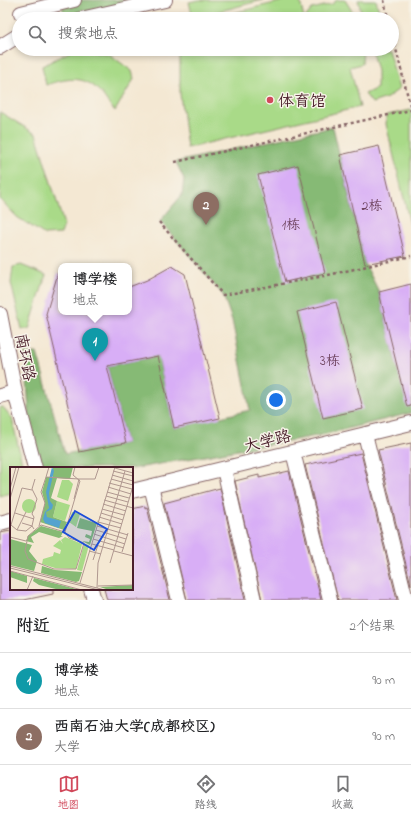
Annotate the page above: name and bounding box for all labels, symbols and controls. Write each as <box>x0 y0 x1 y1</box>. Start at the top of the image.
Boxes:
search box <box>12 12 399 56</box>
icon: search <box>26 23 48 45</box>
text: 搜索地点 <box>58 23 118 45</box>
place label: 体育馆 <box>278 90 326 114</box>
marker: 体育馆 <box>265 95 275 105</box>
pin: 2 <box>193 192 219 225</box>
house number: 2栋 <box>362 196 382 217</box>
house number: 1栋 <box>282 215 300 236</box>
popup <box>58 263 132 315</box>
text: 博学楼 <box>72 269 118 291</box>
text: 地点 <box>72 291 99 310</box>
pin: 1 <box>82 328 108 361</box>
street label: 南环路 <box>8 332 40 383</box>
house number: 3栋 <box>320 351 340 372</box>
your location <box>266 390 286 410</box>
street label: 大学路 <box>241 424 294 459</box>
inset map <box>10 467 133 590</box>
text: 附近 <box>16 614 50 639</box>
text: 2个结果 <box>350 617 395 636</box>
text: 博学楼 <box>54 660 99 682</box>
text: 1 <box>27 671 31 690</box>
text: 90 m <box>372 671 395 690</box>
text: 地点 <box>54 682 80 701</box>
text: 西南石油大学(成都校区) <box>54 716 215 738</box>
text: 2 <box>26 727 32 746</box>
text: 90 m <box>372 727 395 746</box>
text: 大学 <box>54 738 80 757</box>
tab: 地图 <box>58 773 80 813</box>
tab: 路线 <box>195 773 217 813</box>
tab: 收藏 <box>332 773 354 813</box>

